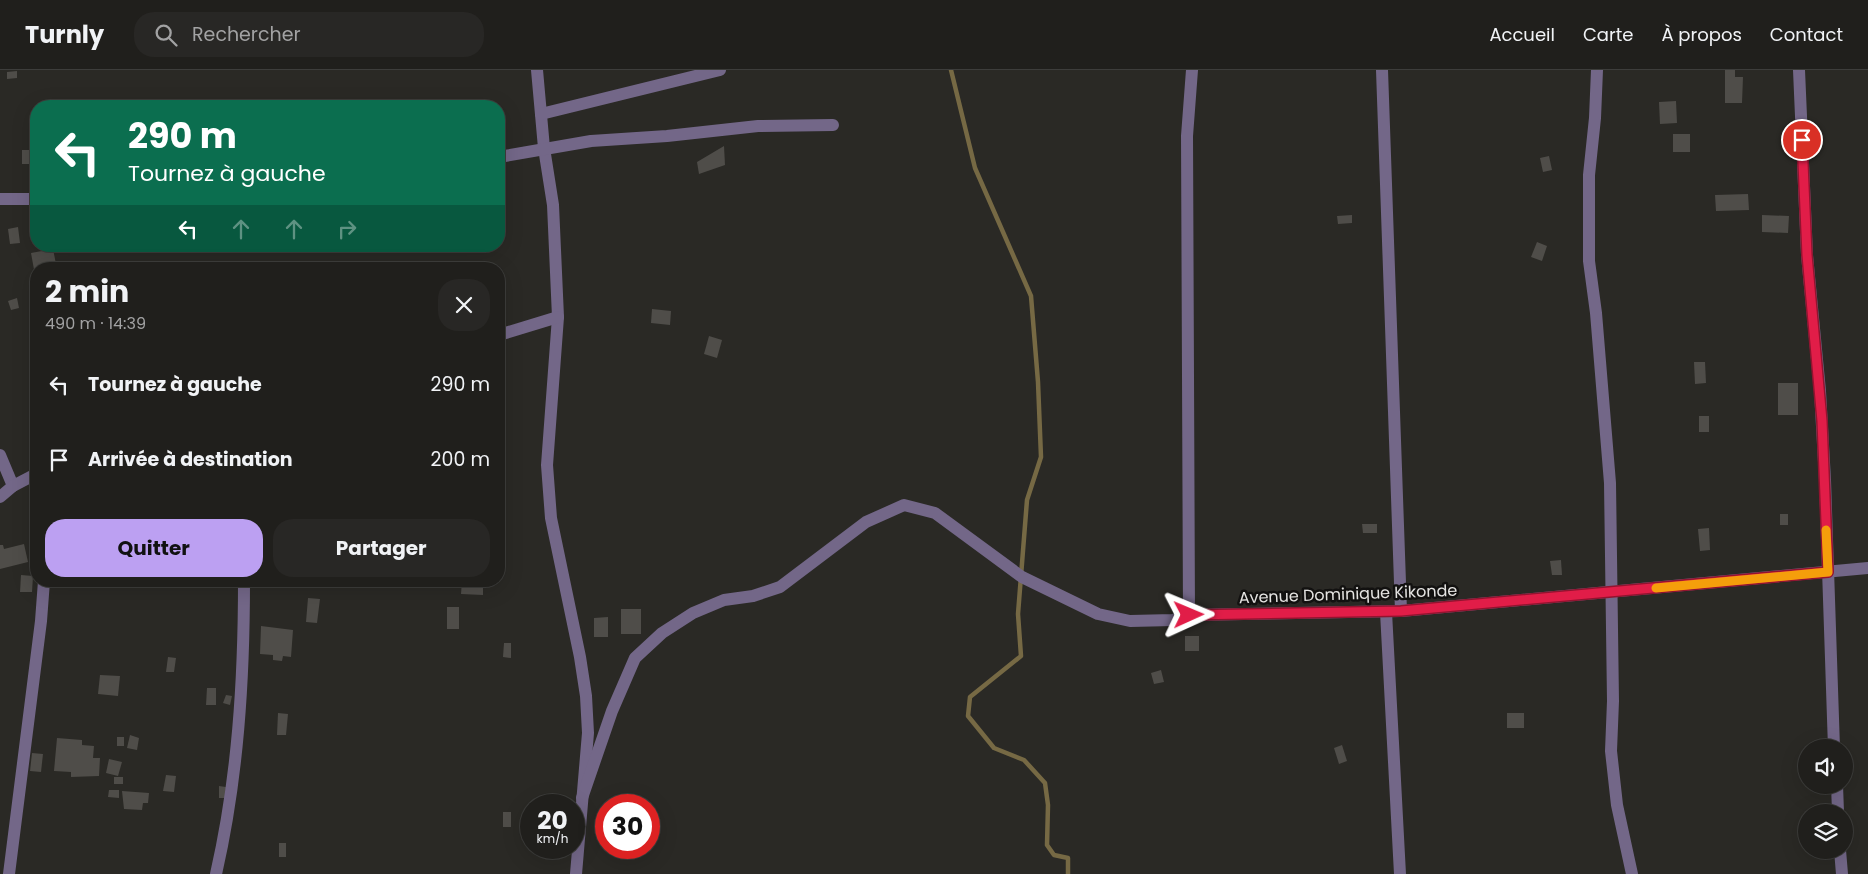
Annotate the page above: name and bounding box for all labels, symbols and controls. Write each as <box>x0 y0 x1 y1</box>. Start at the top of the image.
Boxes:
search box <box>134 12 484 57</box>
text: Turnly <box>25 18 104 51</box>
icon: search <box>152 21 180 49</box>
text: Rechercher <box>192 21 301 48</box>
text: Accueil <box>1489 22 1555 47</box>
text: Carte <box>1583 22 1633 47</box>
text: À propos <box>1661 22 1742 47</box>
text: Contact <box>1770 22 1843 47</box>
text: 290 m <box>128 111 237 160</box>
pin <box>1781 119 1823 161</box>
icon: left <box>45 120 110 185</box>
icon: arrive <box>1788 126 1816 154</box>
text: Tournez à gauche <box>128 158 326 189</box>
icon: left <box>174 215 202 243</box>
icon: ahead <box>227 215 255 243</box>
icon: ahead <box>280 215 308 243</box>
icon: right <box>333 215 361 243</box>
text: 2 min <box>45 270 129 313</box>
button: close <box>438 279 490 331</box>
text: 490 m · 14:39 <box>45 312 146 335</box>
icon: left <box>45 371 73 399</box>
text: Tournez à gauche <box>88 371 262 398</box>
text: 290 m <box>431 371 490 398</box>
icon: arrive <box>45 446 73 474</box>
text: Arrivée à destination <box>88 446 293 473</box>
text: 200 m <box>431 446 490 473</box>
button: Quitter <box>45 519 263 577</box>
button: Partager <box>273 519 490 577</box>
street label: Avenue Dominique Kikonde <box>1238 579 1458 609</box>
position arrow <box>1162 588 1214 640</box>
map controls <box>1798 739 1853 859</box>
button: sound <box>1798 739 1853 794</box>
speed limit sign: 30 <box>595 794 660 859</box>
text: 20 <box>537 803 568 838</box>
button: layers <box>1798 804 1853 859</box>
text: km/h <box>537 830 568 847</box>

